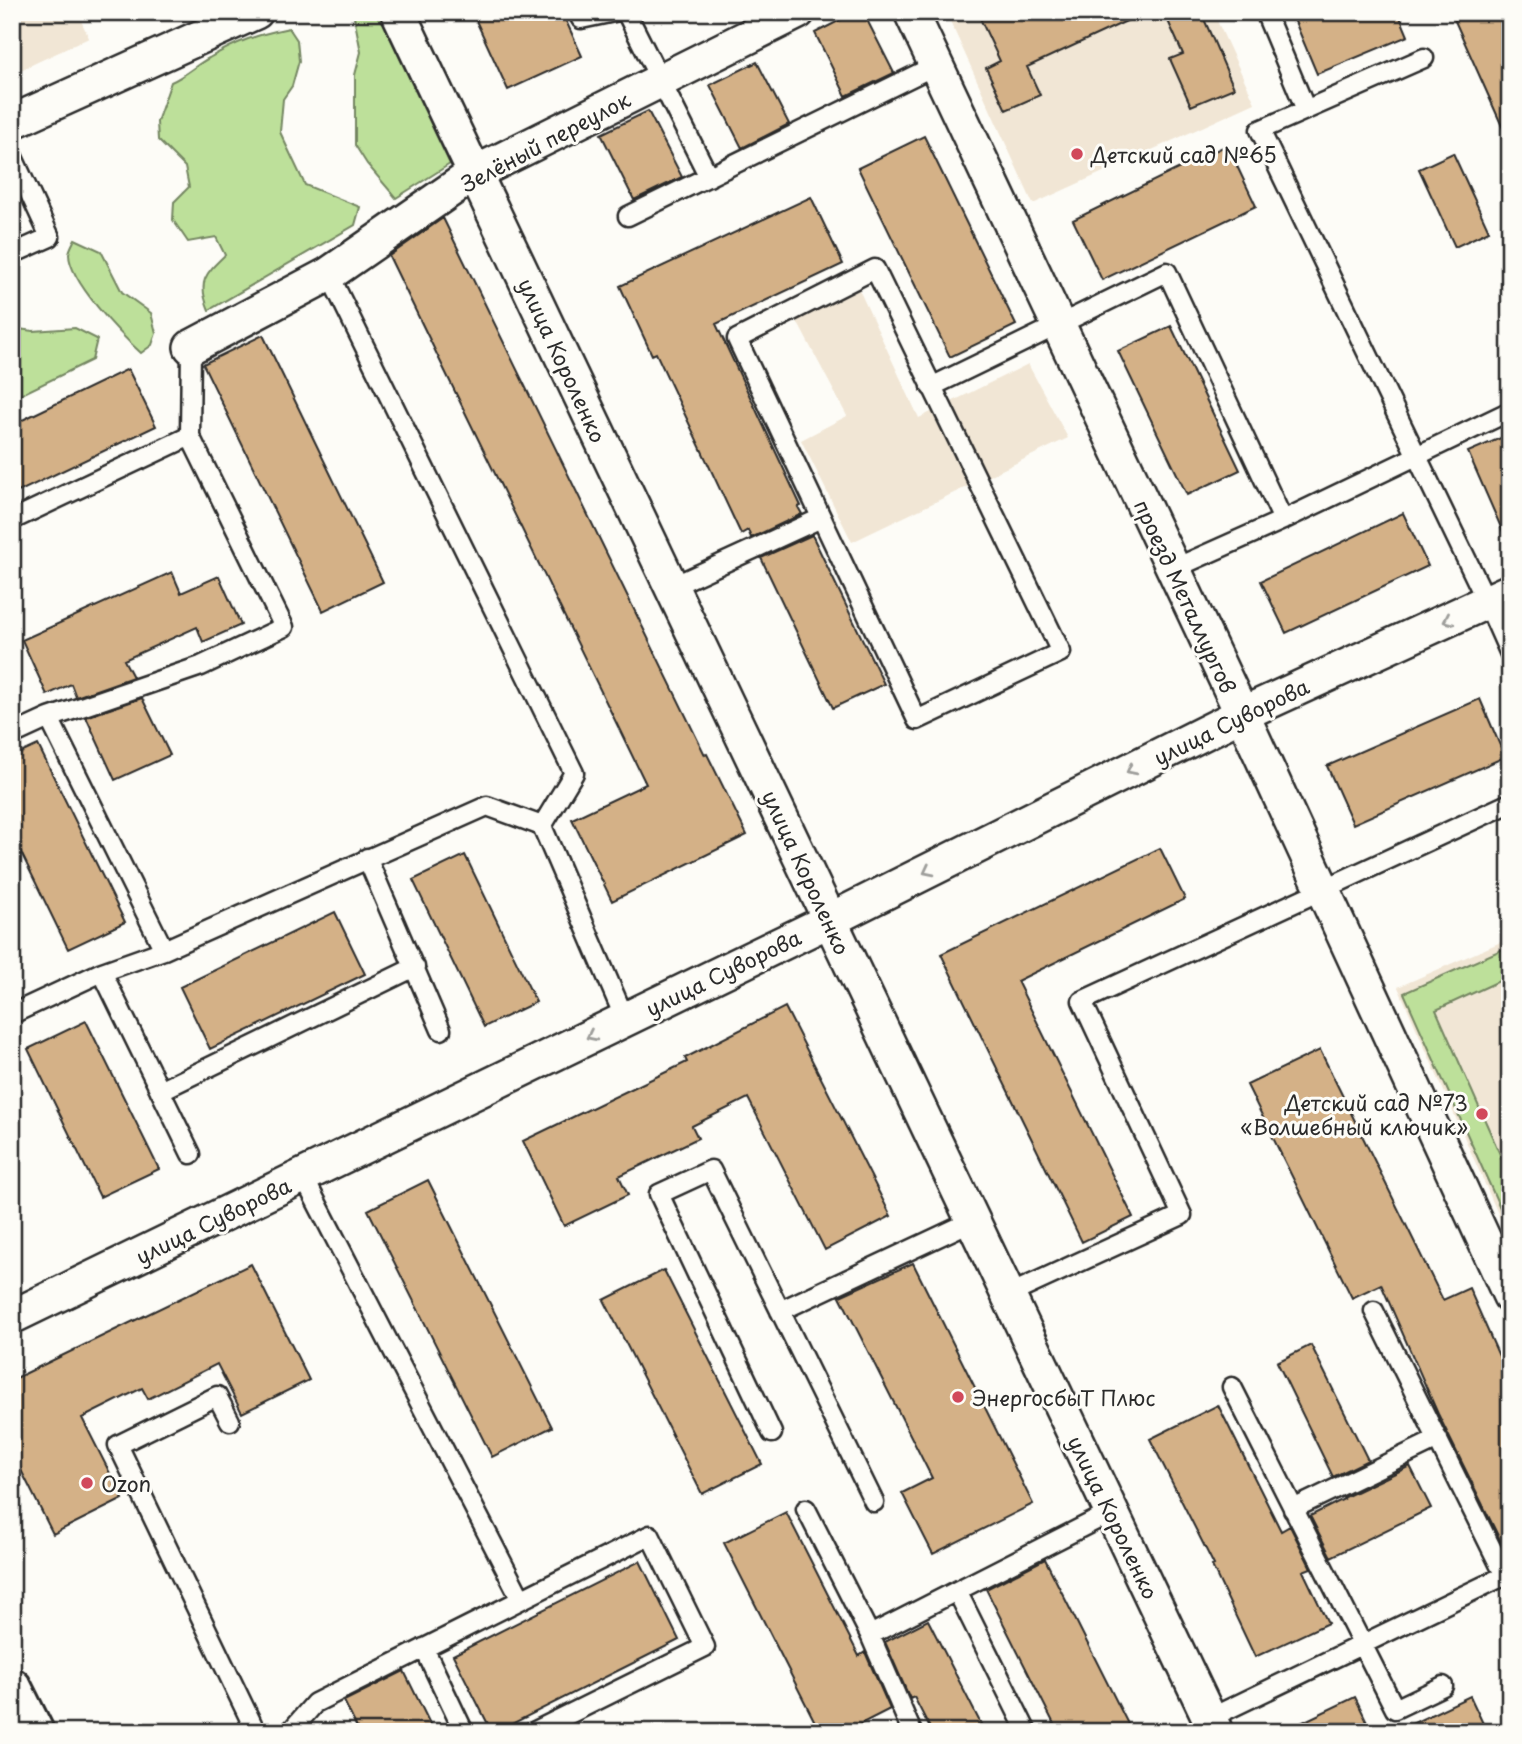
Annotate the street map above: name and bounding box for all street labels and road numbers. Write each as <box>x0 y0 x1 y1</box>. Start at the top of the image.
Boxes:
street label: Зелёный переулок <box>455 83 636 199</box>
street label: улица Короленко <box>511 272 615 448</box>
street label: проезд Металлургов <box>1127 494 1245 698</box>
street label: улица Суворова <box>1148 669 1314 773</box>
street label: улица Короленко <box>755 784 859 960</box>
street label: улица Суворова <box>640 920 806 1024</box>
street label: улица Суворова <box>130 1168 296 1272</box>
street label: улица Короленко <box>1061 1430 1167 1604</box>

